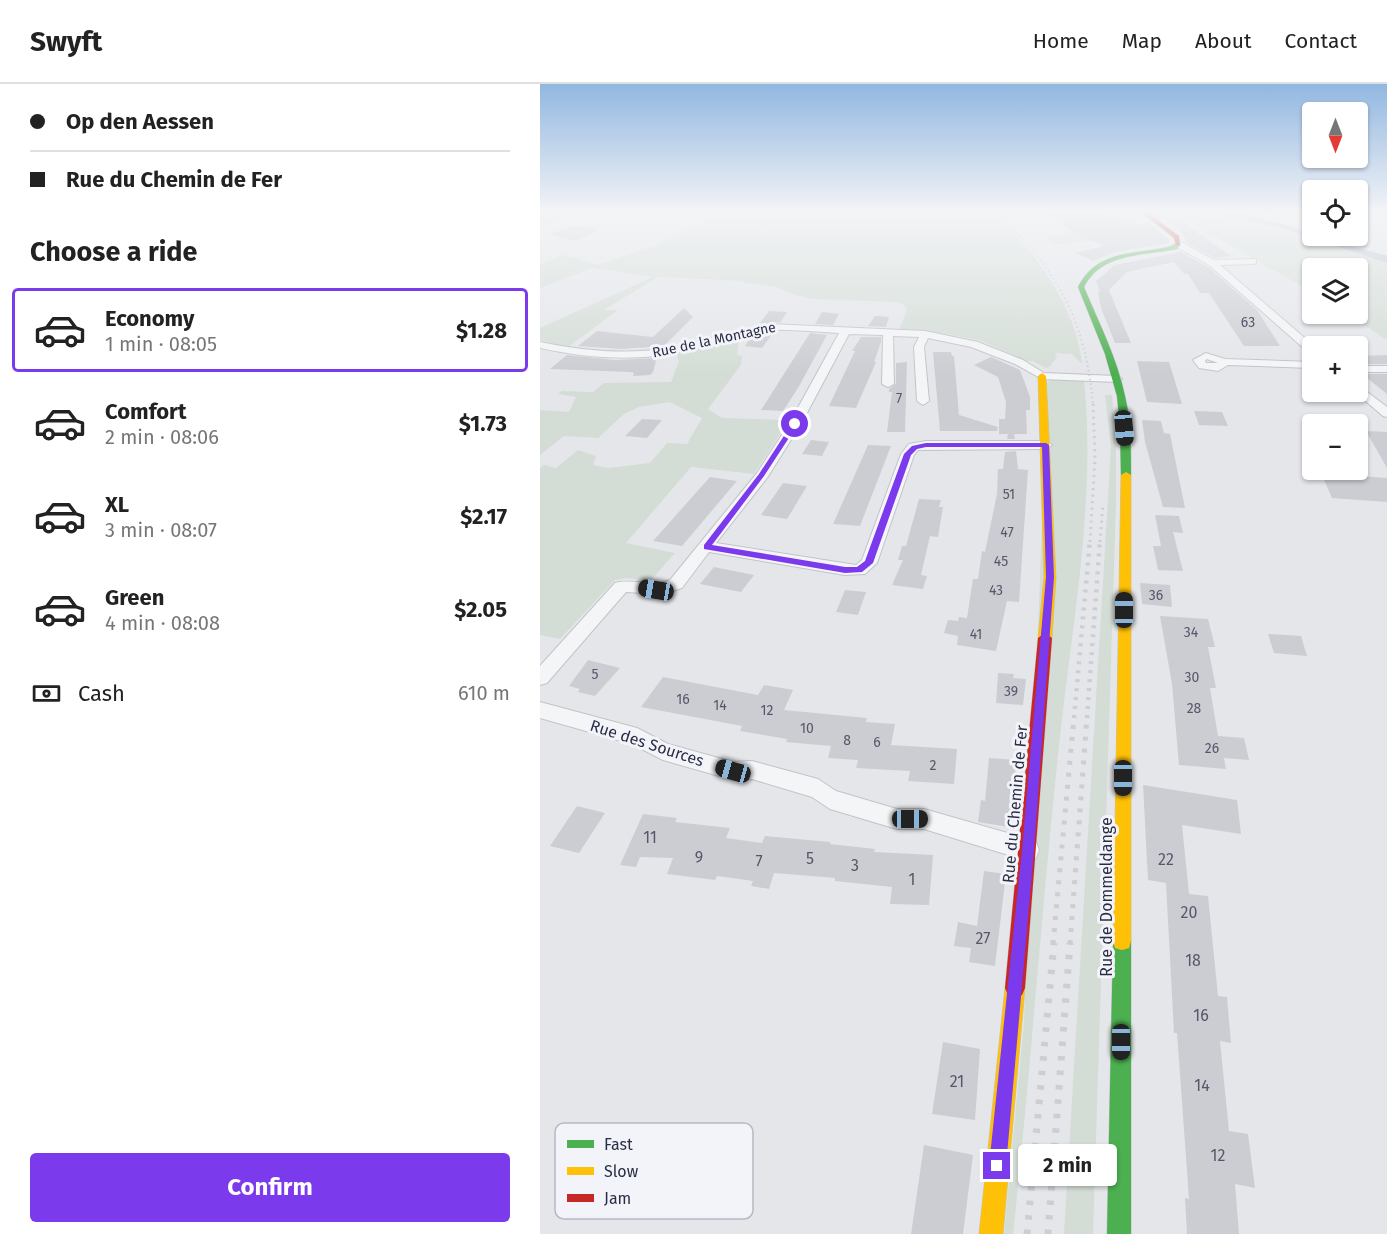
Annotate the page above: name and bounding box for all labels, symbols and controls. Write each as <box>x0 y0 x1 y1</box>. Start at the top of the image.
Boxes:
text: Swyft <box>30 25 102 58</box>
text: Home <box>1033 28 1089 54</box>
text: Map <box>1122 28 1162 54</box>
text: About <box>1195 28 1252 54</box>
text: Contact <box>1285 28 1357 54</box>
north arrow <box>1302 102 1368 168</box>
map controls <box>1302 102 1368 480</box>
text: Op den Aessen <box>66 108 214 135</box>
text: Rue du Chemin de Fer <box>66 166 282 193</box>
button: locate <box>1302 180 1368 246</box>
text: Choose a ride <box>30 236 197 268</box>
button: layers <box>1302 258 1368 324</box>
icon: car <box>33 303 87 357</box>
text: Economy <box>105 305 194 332</box>
house number: 63 <box>1241 314 1255 331</box>
text: $1.28 <box>456 317 507 344</box>
street label: Rue de la Montagne <box>651 319 777 361</box>
text: 1 min · 08:05 <box>105 332 217 356</box>
button: + <box>1302 336 1368 402</box>
house number: 7 <box>896 390 902 407</box>
icon: car <box>33 396 87 450</box>
text: Comfort <box>105 398 186 425</box>
car <box>1113 409 1135 447</box>
text: $1.73 <box>459 410 507 437</box>
route start <box>781 410 808 437</box>
button: − <box>1302 414 1368 480</box>
text: 2 min · 08:06 <box>105 425 219 449</box>
house number: 51 <box>1003 486 1015 503</box>
icon: car <box>33 489 87 543</box>
text: XL <box>105 491 129 518</box>
text: $2.17 <box>460 503 507 530</box>
text: 3 min · 08:07 <box>105 518 217 542</box>
house number: 47 <box>1000 524 1014 541</box>
house number: 45 <box>994 553 1008 570</box>
car <box>637 578 675 602</box>
icon: car <box>33 582 87 636</box>
house number: 43 <box>989 582 1003 599</box>
text: Green <box>105 584 164 611</box>
house number: 36 <box>1149 587 1163 604</box>
car <box>1115 592 1133 628</box>
text: $2.05 <box>454 596 507 623</box>
text: 4 min · 08:08 <box>105 611 220 635</box>
house number: 34 <box>1184 624 1199 641</box>
house number: 41 <box>970 626 982 643</box>
house number: 5 <box>591 666 599 683</box>
house number: 30 <box>1185 669 1200 686</box>
icon: cash <box>30 677 63 710</box>
text: Cash <box>78 680 125 707</box>
text: 610 m <box>458 681 510 705</box>
house number: 39 <box>1004 683 1018 700</box>
house number: 16 <box>676 691 690 708</box>
house number: 14 <box>713 697 727 714</box>
house number: 28 <box>1187 700 1202 717</box>
house number: 12 <box>761 702 774 719</box>
street label: Rue des Sources <box>588 716 706 770</box>
house number: 10 <box>800 720 814 737</box>
street label: Rue du Chemin de Fer <box>999 723 1031 884</box>
house number: 8 <box>843 732 851 749</box>
house number: 6 <box>873 734 881 751</box>
house number: 26 <box>1205 740 1219 757</box>
car <box>713 757 753 785</box>
house number: 2 <box>930 757 937 774</box>
car <box>1114 760 1132 796</box>
car <box>892 810 928 828</box>
street label: Rue de Dommeldange <box>1097 817 1116 977</box>
house number: 11 <box>643 828 657 847</box>
house number: 9 <box>695 848 703 867</box>
house number: 5 <box>806 849 814 868</box>
house number: 22 <box>1158 850 1174 869</box>
house number: 7 <box>755 852 763 871</box>
house number: 3 <box>851 856 859 875</box>
house number: 1 <box>909 870 915 889</box>
house number: 20 <box>1181 903 1197 922</box>
house number: 27 <box>976 929 990 948</box>
house number: 18 <box>1185 951 1201 970</box>
house number: 16 <box>1193 1006 1209 1025</box>
car <box>1112 1024 1130 1060</box>
house number: 21 <box>950 1072 964 1091</box>
house number: 14 <box>1194 1076 1210 1095</box>
legend <box>555 1123 753 1219</box>
text: Fast <box>604 1135 633 1154</box>
callout: 2 min <box>1018 1145 1117 1187</box>
house number: 12 <box>1211 1146 1225 1165</box>
route end <box>983 1152 1010 1179</box>
button: Confirm <box>30 1153 510 1222</box>
text: 2 min <box>1043 1153 1092 1177</box>
text: Slow <box>604 1162 639 1181</box>
text: Jam <box>604 1189 631 1208</box>

